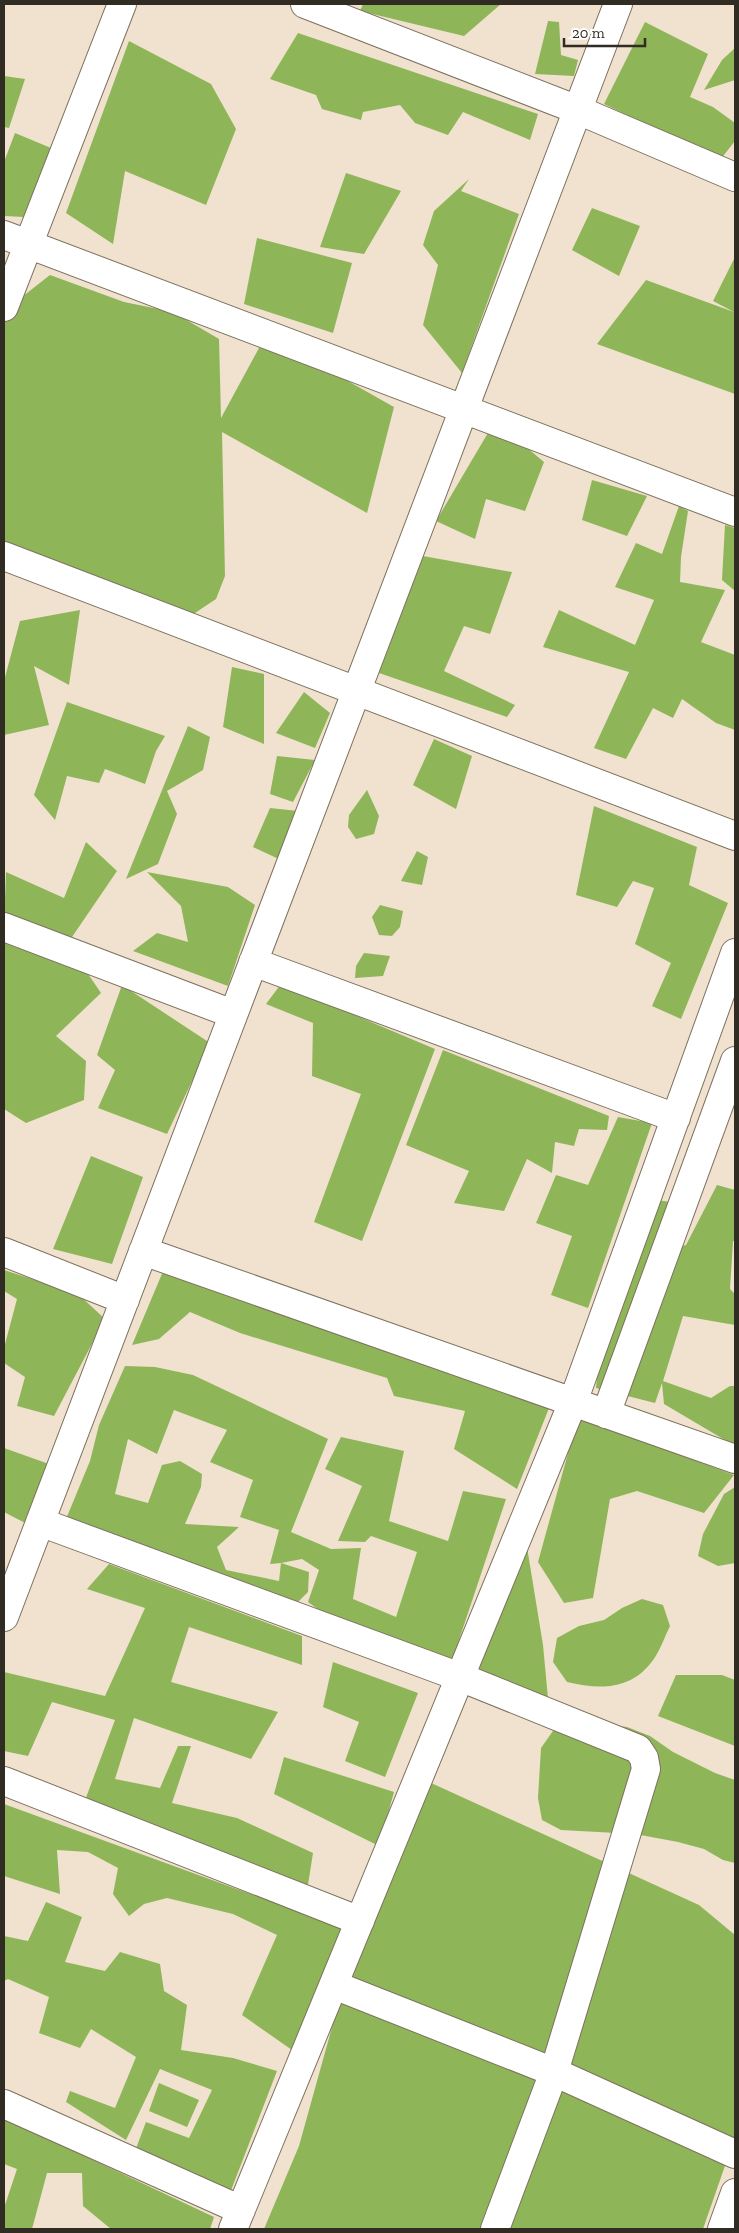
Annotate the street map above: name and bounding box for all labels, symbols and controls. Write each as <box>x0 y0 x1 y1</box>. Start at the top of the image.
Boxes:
scale bar <box>564 15 645 47</box>
text: 20 m <box>572 24 605 42</box>

